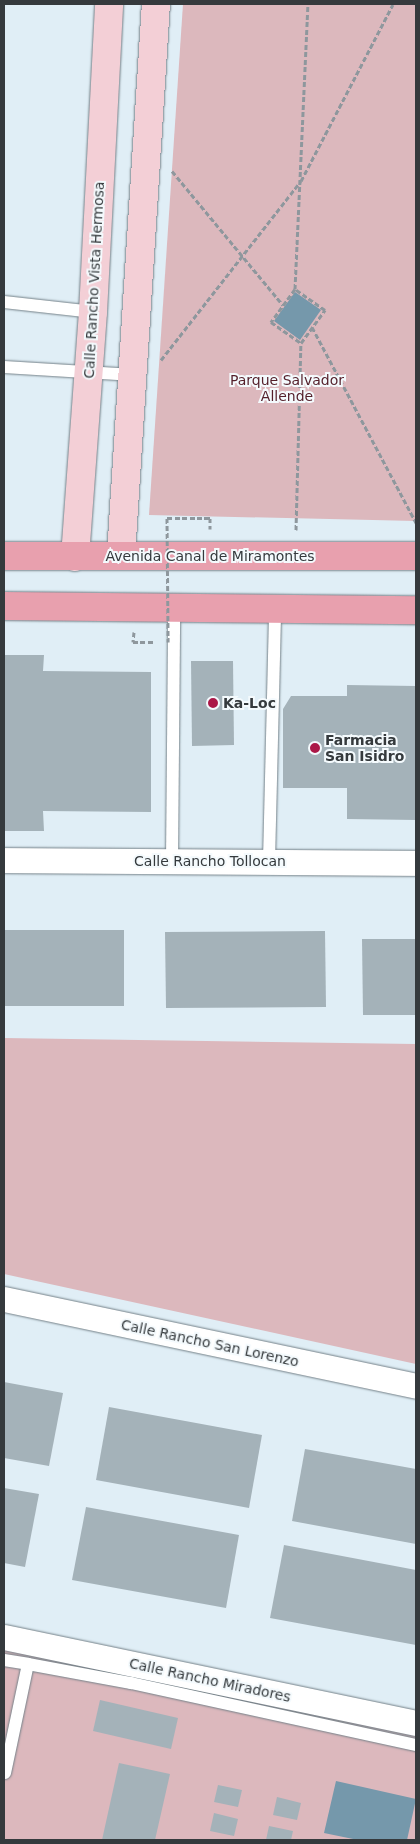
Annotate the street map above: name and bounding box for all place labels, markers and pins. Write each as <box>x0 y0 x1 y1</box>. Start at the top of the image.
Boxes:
place label: Ka-Loc <box>223 695 276 711</box>
marker: Ka-Loc <box>207 697 219 709</box>
place label: Farmacia San Isidro <box>325 732 404 764</box>
marker: Farmacia San Isidro <box>309 742 321 754</box>

